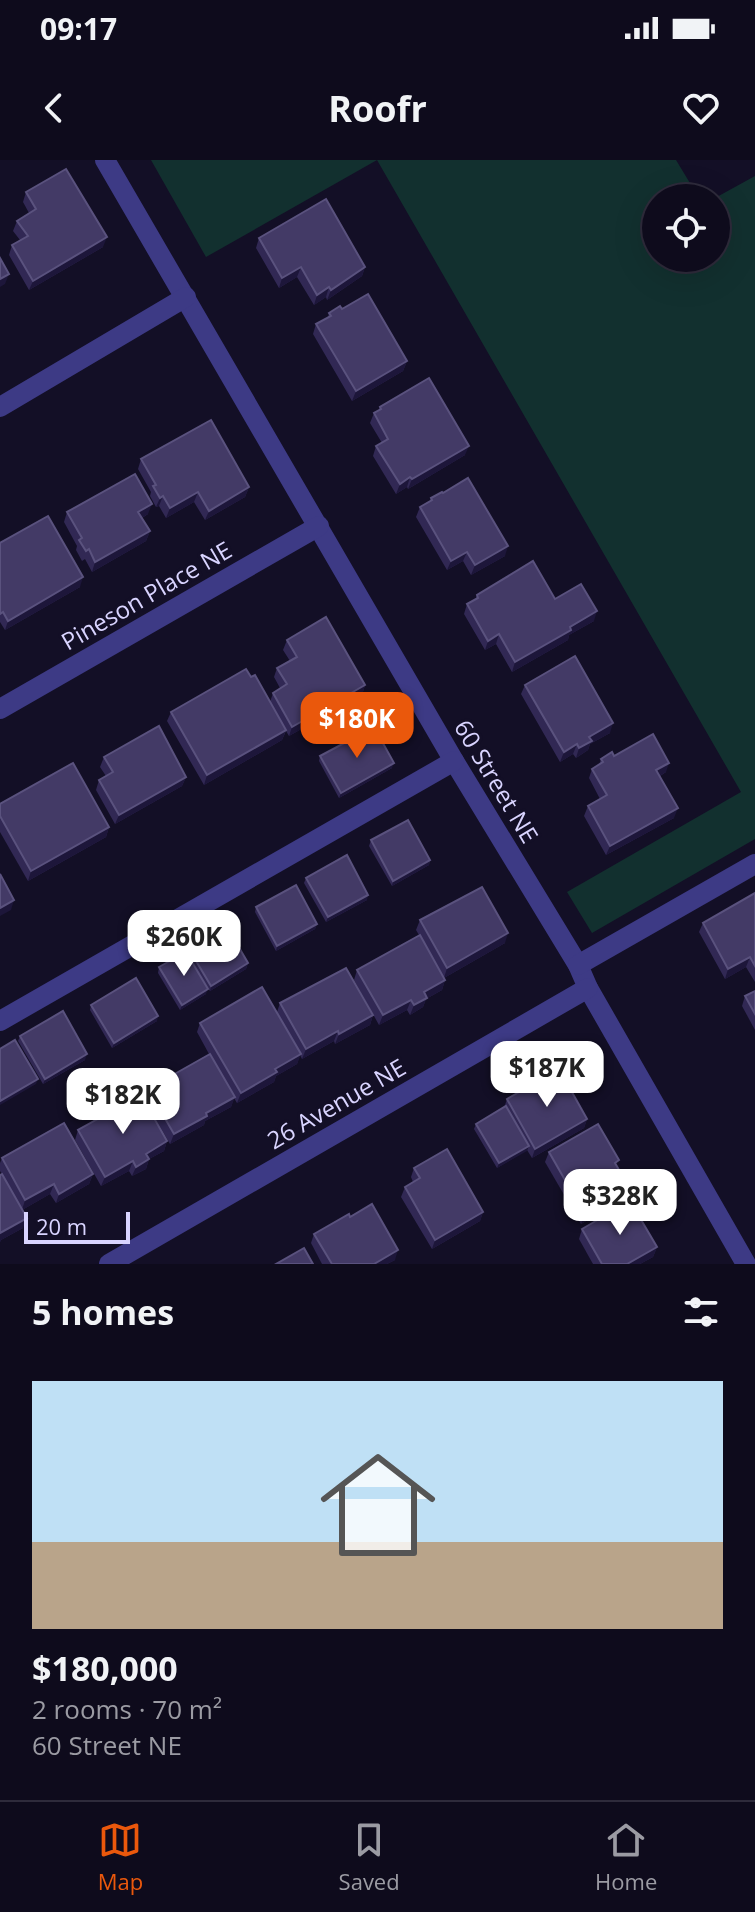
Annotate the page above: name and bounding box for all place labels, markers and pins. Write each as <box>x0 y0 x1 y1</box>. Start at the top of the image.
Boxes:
pin: $180K <box>301 692 413 760</box>
pin: $260K <box>128 910 240 978</box>
pin: $187K <box>491 1041 603 1109</box>
pin: $182K <box>67 1068 179 1136</box>
pin: $328K <box>564 1169 676 1237</box>

